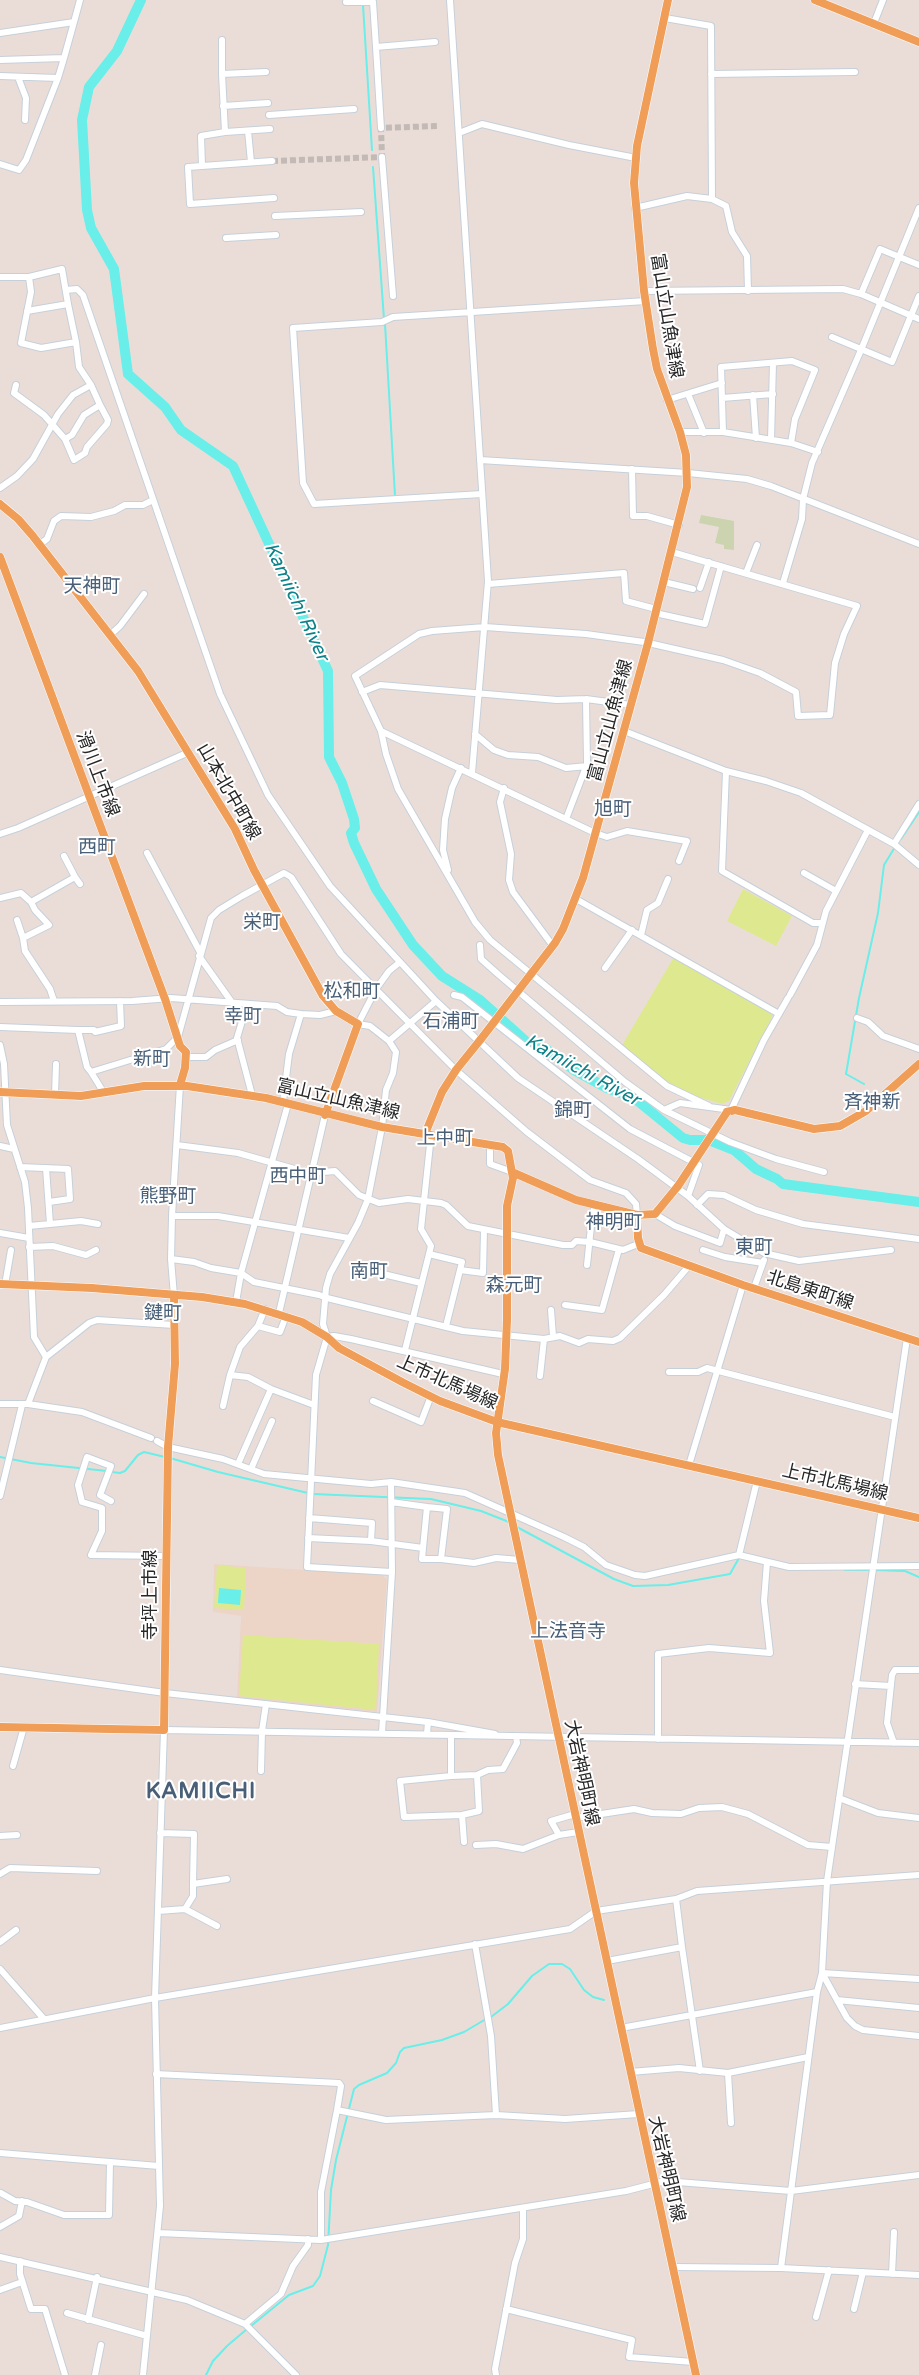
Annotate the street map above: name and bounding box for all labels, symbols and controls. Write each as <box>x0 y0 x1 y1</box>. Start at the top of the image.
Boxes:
street label: 富山立山魚津線 <box>645 252 687 380</box>
water label: Kamiichi River <box>259 539 333 665</box>
district label: 天神町 <box>64 576 120 598</box>
street label: 富山立山魚津線 <box>584 657 638 785</box>
street label: 滑川上市線 <box>71 728 123 820</box>
street label: 山本北中町線 <box>192 740 264 844</box>
district label: 旭町 <box>594 799 632 821</box>
district label: 西町 <box>78 837 116 859</box>
district label: 栄町 <box>243 912 281 934</box>
district label: 松和町 <box>324 981 380 1003</box>
district label: 幸町 <box>224 1006 262 1028</box>
district label: 石浦町 <box>423 1011 479 1033</box>
water label: Kamiichi River <box>521 1030 643 1112</box>
district label: 新町 <box>133 1049 171 1071</box>
street label: 富山立山魚津線 <box>274 1075 402 1125</box>
district label: 斉神新 <box>844 1092 900 1114</box>
district label: 錦町 <box>554 1100 592 1122</box>
district label: 上中町 <box>417 1128 473 1150</box>
district label: 西中町 <box>270 1166 326 1188</box>
district label: 熊野町 <box>140 1186 196 1208</box>
district label: 神明町 <box>586 1212 642 1234</box>
district label: 東町 <box>735 1237 773 1259</box>
district label: 南町 <box>350 1261 388 1283</box>
street label: 北島東町線 <box>764 1267 856 1315</box>
district label: 森元町 <box>486 1275 542 1297</box>
district label: 鍵町 <box>144 1303 182 1325</box>
street label: 上市北馬場線 <box>393 1351 501 1415</box>
street label: 上市北馬場線 <box>780 1460 890 1506</box>
street label: 寺坪上市線 <box>140 1550 162 1640</box>
district label: 上法音寺 <box>530 1621 606 1643</box>
street label: 大岩神明町線 <box>559 1718 603 1828</box>
district label: KAMIICHI <box>145 1779 257 1805</box>
street label: 大岩神明町線 <box>643 2114 689 2224</box>

